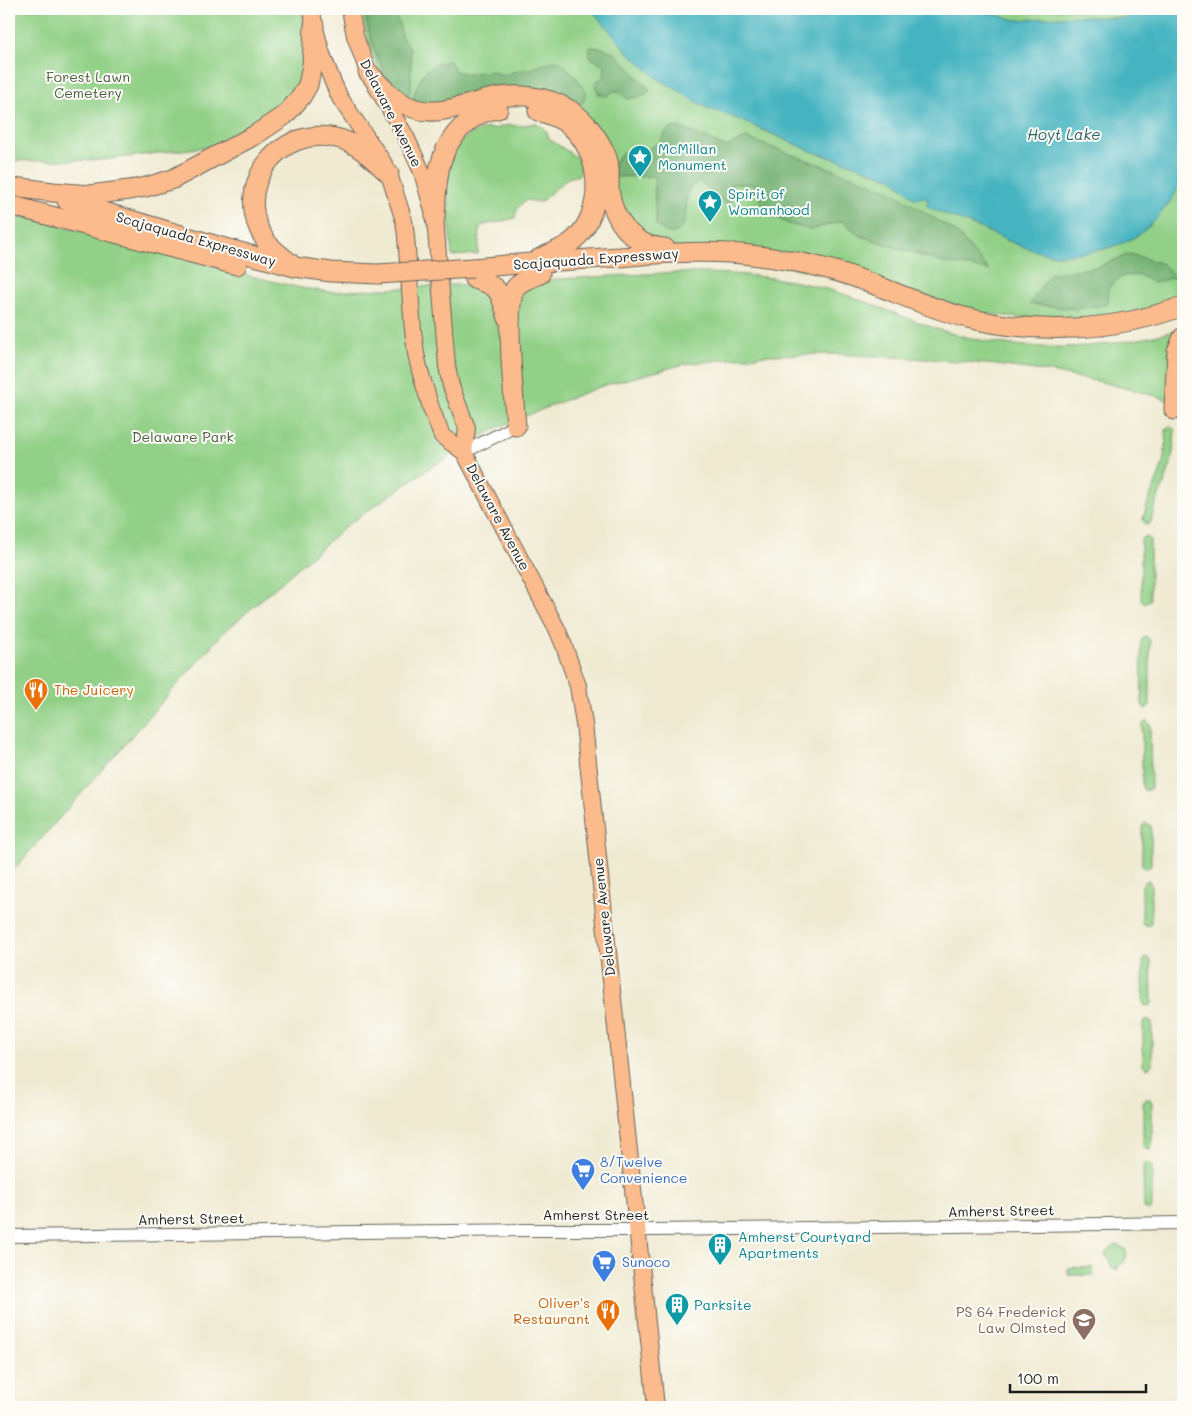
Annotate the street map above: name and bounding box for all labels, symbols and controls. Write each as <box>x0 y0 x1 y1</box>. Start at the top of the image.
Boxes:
street label: Delaware Avenue <box>356 56 427 170</box>
park label: Forest Lawn Cemetery <box>46 67 130 102</box>
water label: Hoyt Lake <box>1027 124 1101 144</box>
place label: McMillan Monument <box>658 139 727 174</box>
place icon: McMillan Monument <box>627 144 653 178</box>
place label: Spirit of Womanhood <box>728 184 810 219</box>
place icon: Spirit of Womanhood <box>697 189 723 223</box>
street label: Scajaquada Expressway <box>114 207 278 270</box>
street label: Scajaquada Expressway <box>513 243 679 274</box>
park label: Delaware Park <box>132 427 234 446</box>
street label: Delaware Avenue <box>462 460 535 574</box>
restaurant icon: The Juicery <box>23 677 49 711</box>
place label: The Juicery <box>54 680 134 699</box>
street label: Delaware Avenue <box>588 857 619 977</box>
place label: 8/Twelve Convenience <box>600 1152 688 1187</box>
supermarket icon: 8/Twelve Convenience <box>570 1157 596 1191</box>
street label: Amherst Street <box>948 1200 1054 1221</box>
street label: Amherst Street <box>543 1205 649 1224</box>
street label: Amherst Street <box>138 1208 244 1229</box>
place label: Amherst Courtyard Apartments <box>738 1227 871 1262</box>
building icon: Amherst Courtyard Apartments <box>707 1232 733 1266</box>
supermarket icon: Sunoco <box>591 1249 617 1283</box>
place label: Sunoco <box>622 1252 670 1271</box>
building icon: Parksite <box>664 1292 690 1326</box>
place label: Oliver's Restaurant <box>513 1293 590 1328</box>
place label: Parksite <box>694 1295 752 1314</box>
restaurant icon: Oliver's Restaurant <box>595 1298 621 1332</box>
place label: PS 64 Frederick Law Olmsted <box>956 1302 1066 1337</box>
school or university icon: PS 64 Frederick Law Olmsted <box>1071 1307 1097 1341</box>
scale bar <box>1010 1361 1146 1393</box>
text: 100 m <box>1017 1368 1059 1388</box>

